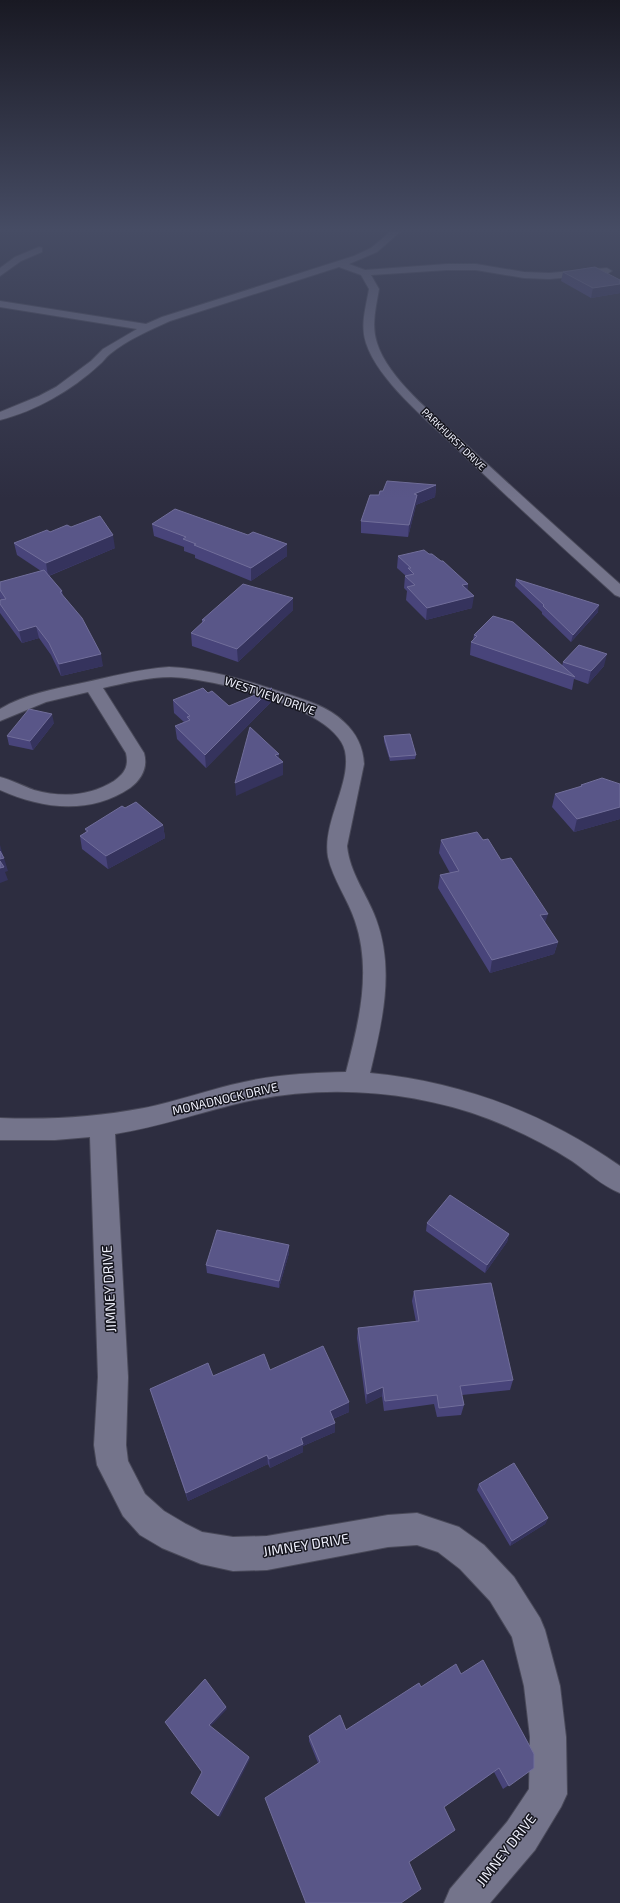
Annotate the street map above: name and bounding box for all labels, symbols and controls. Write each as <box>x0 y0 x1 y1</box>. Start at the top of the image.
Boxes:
street label: PARKHURST DRIVE <box>420 406 489 473</box>
street label: WESTVIEW DRIVE <box>223 673 318 717</box>
street label: MONADNOCK DRIVE <box>171 1079 279 1117</box>
street label: JIMNEY DRIVE <box>98 1245 119 1333</box>
street label: JIMNEY DRIVE <box>262 1529 350 1560</box>
street label: JIMNEY DRIVE <box>472 1810 539 1889</box>

